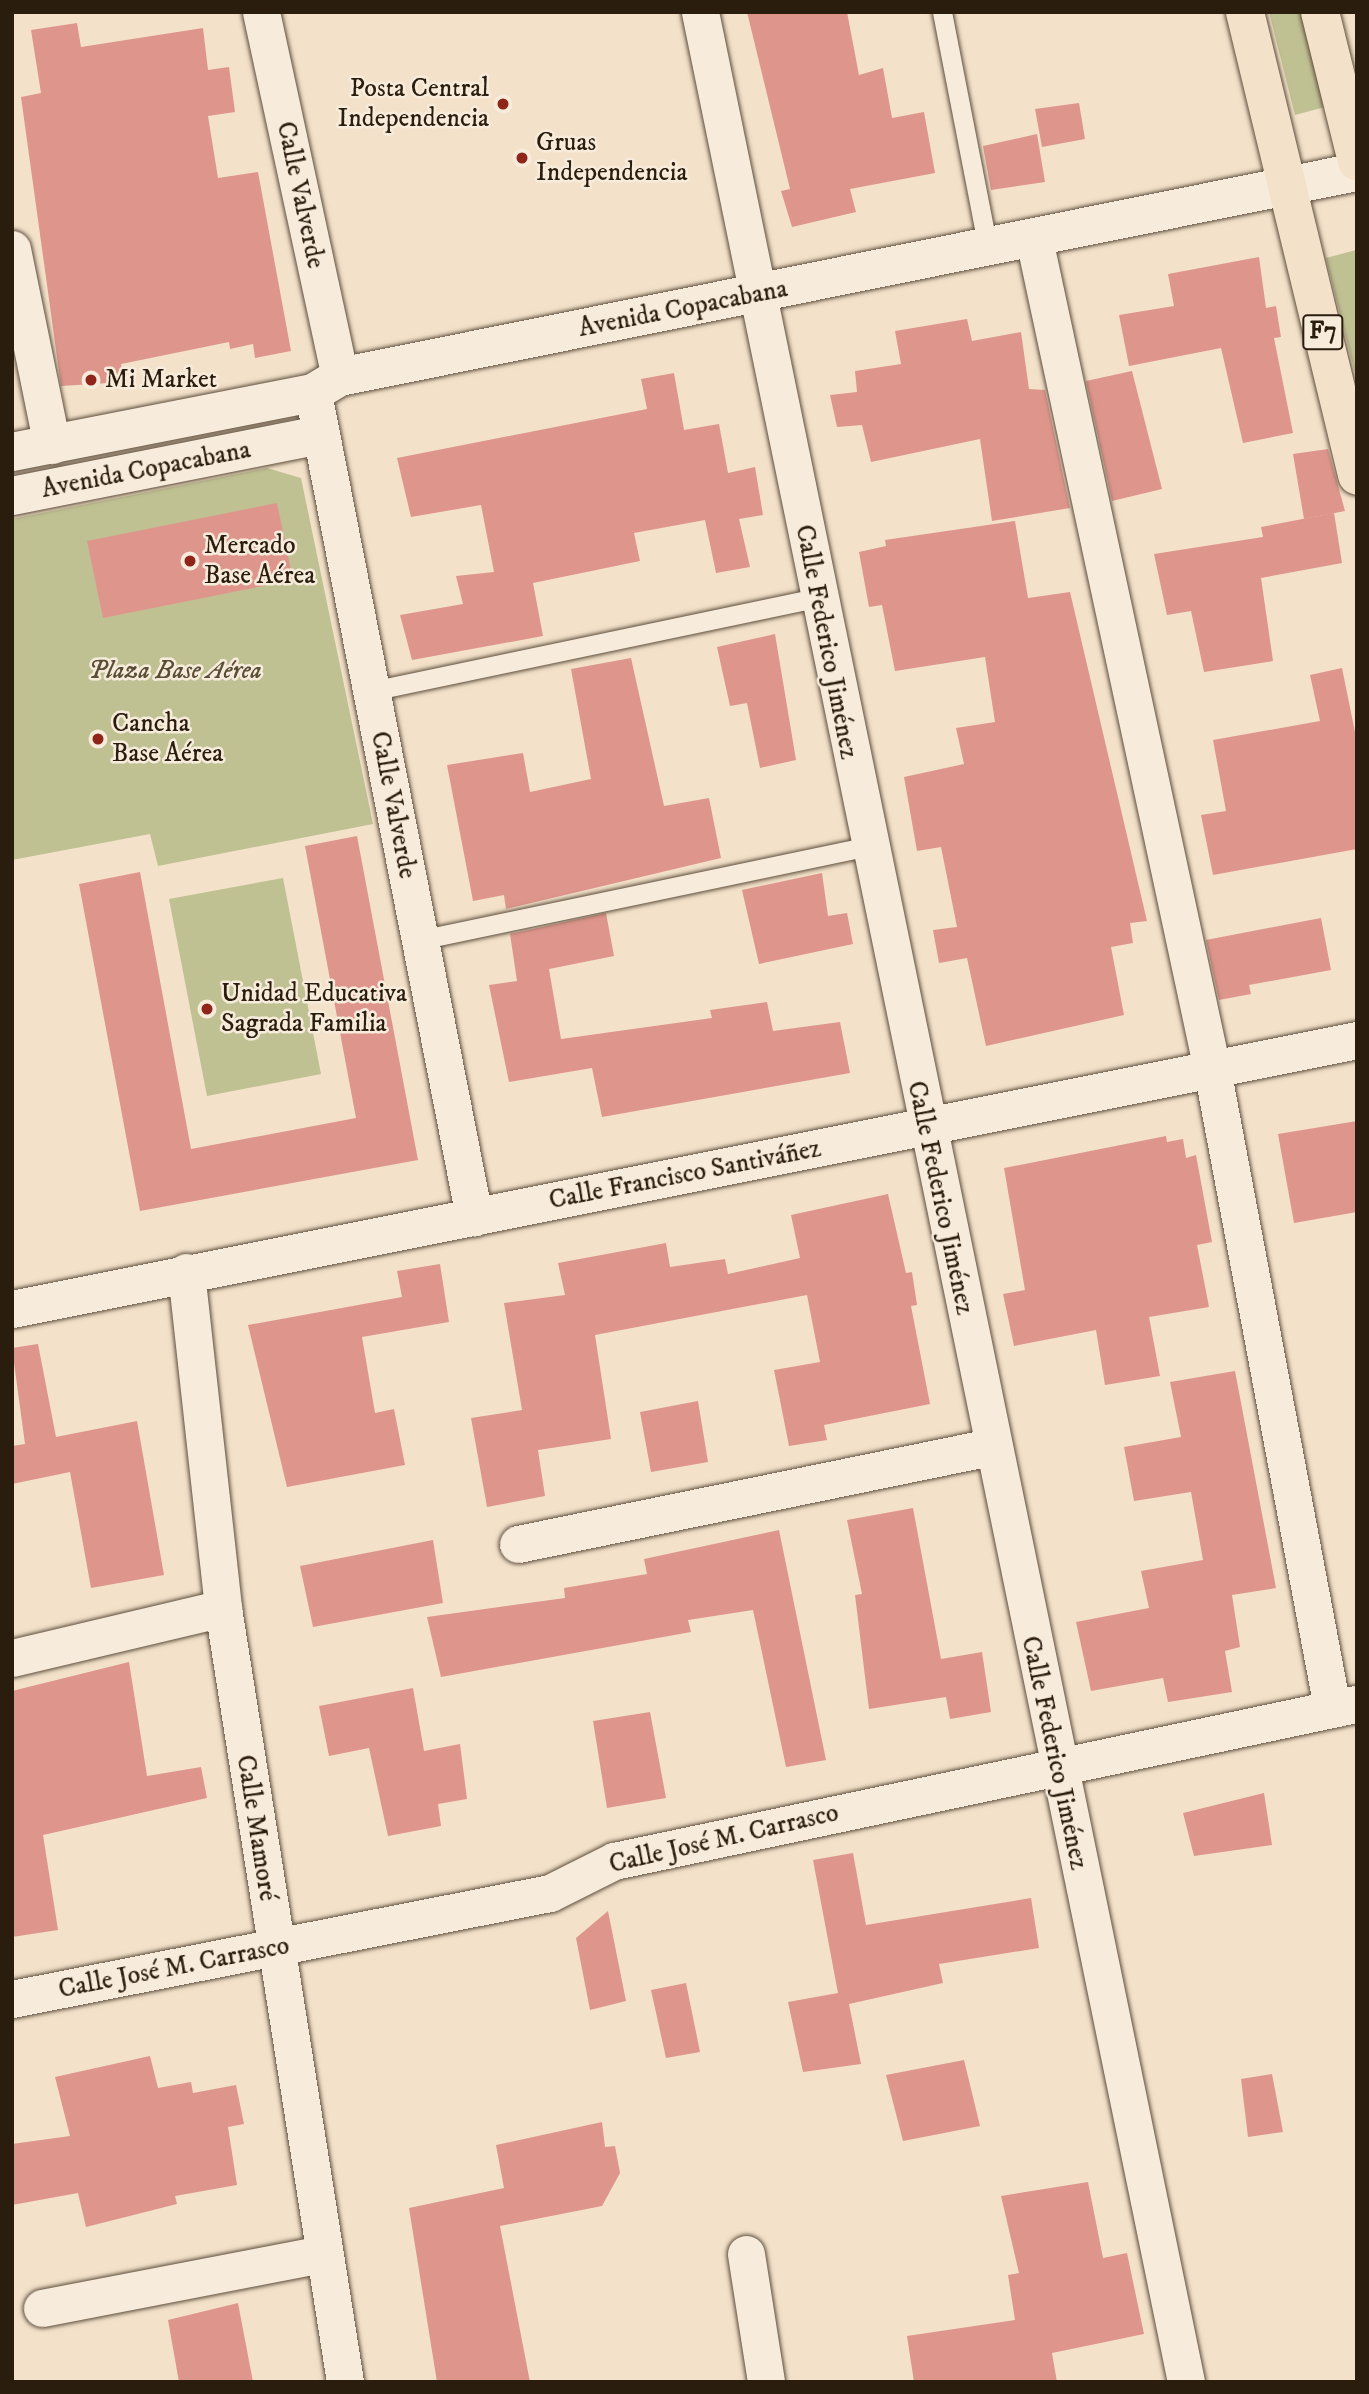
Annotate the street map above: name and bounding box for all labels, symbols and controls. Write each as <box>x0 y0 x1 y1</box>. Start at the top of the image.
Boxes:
place label: Posta Central Independencia <box>338 73 489 134</box>
marker: Posta Central Independencia <box>495 96 511 112</box>
street label: Calle Valverde <box>269 119 331 271</box>
place label: Gruas Independencia <box>536 127 687 188</box>
marker: Gruas Independencia <box>514 150 530 166</box>
street label: Avenida Copacabana <box>576 273 790 345</box>
road number: F7 <box>1302 312 1344 352</box>
place label: Mi Market <box>105 364 217 396</box>
marker: Mi Market <box>83 372 99 388</box>
street label: Avenida Copacabana <box>39 434 253 506</box>
street label: Calle Federico Jiménez <box>788 522 864 762</box>
place label: Mercado Base Aérea <box>204 530 315 592</box>
marker: Mercado Base Aérea <box>182 553 198 569</box>
park label: Plaza Base Aérea <box>88 655 262 687</box>
place label: Cancha Base Aérea <box>112 708 223 770</box>
street label: Calle Valverde <box>363 729 423 881</box>
marker: Cancha Base Aérea <box>90 731 106 747</box>
place label: Unidad Educativa Sagrada Familia <box>221 978 407 1040</box>
marker: Unidad Educativa Sagrada Familia <box>199 1001 215 1017</box>
street label: Calle Federico Jiménez <box>900 1078 980 1318</box>
street label: Calle Francisco Santiváñez <box>546 1133 824 1217</box>
street label: Calle Federico Jiménez <box>1014 1633 1094 1873</box>
street label: Calle Mamoré <box>229 1753 283 1903</box>
street label: Calle José M. Carrasco <box>606 1797 842 1881</box>
street label: Calle José M. Carrasco <box>56 1930 292 2006</box>

